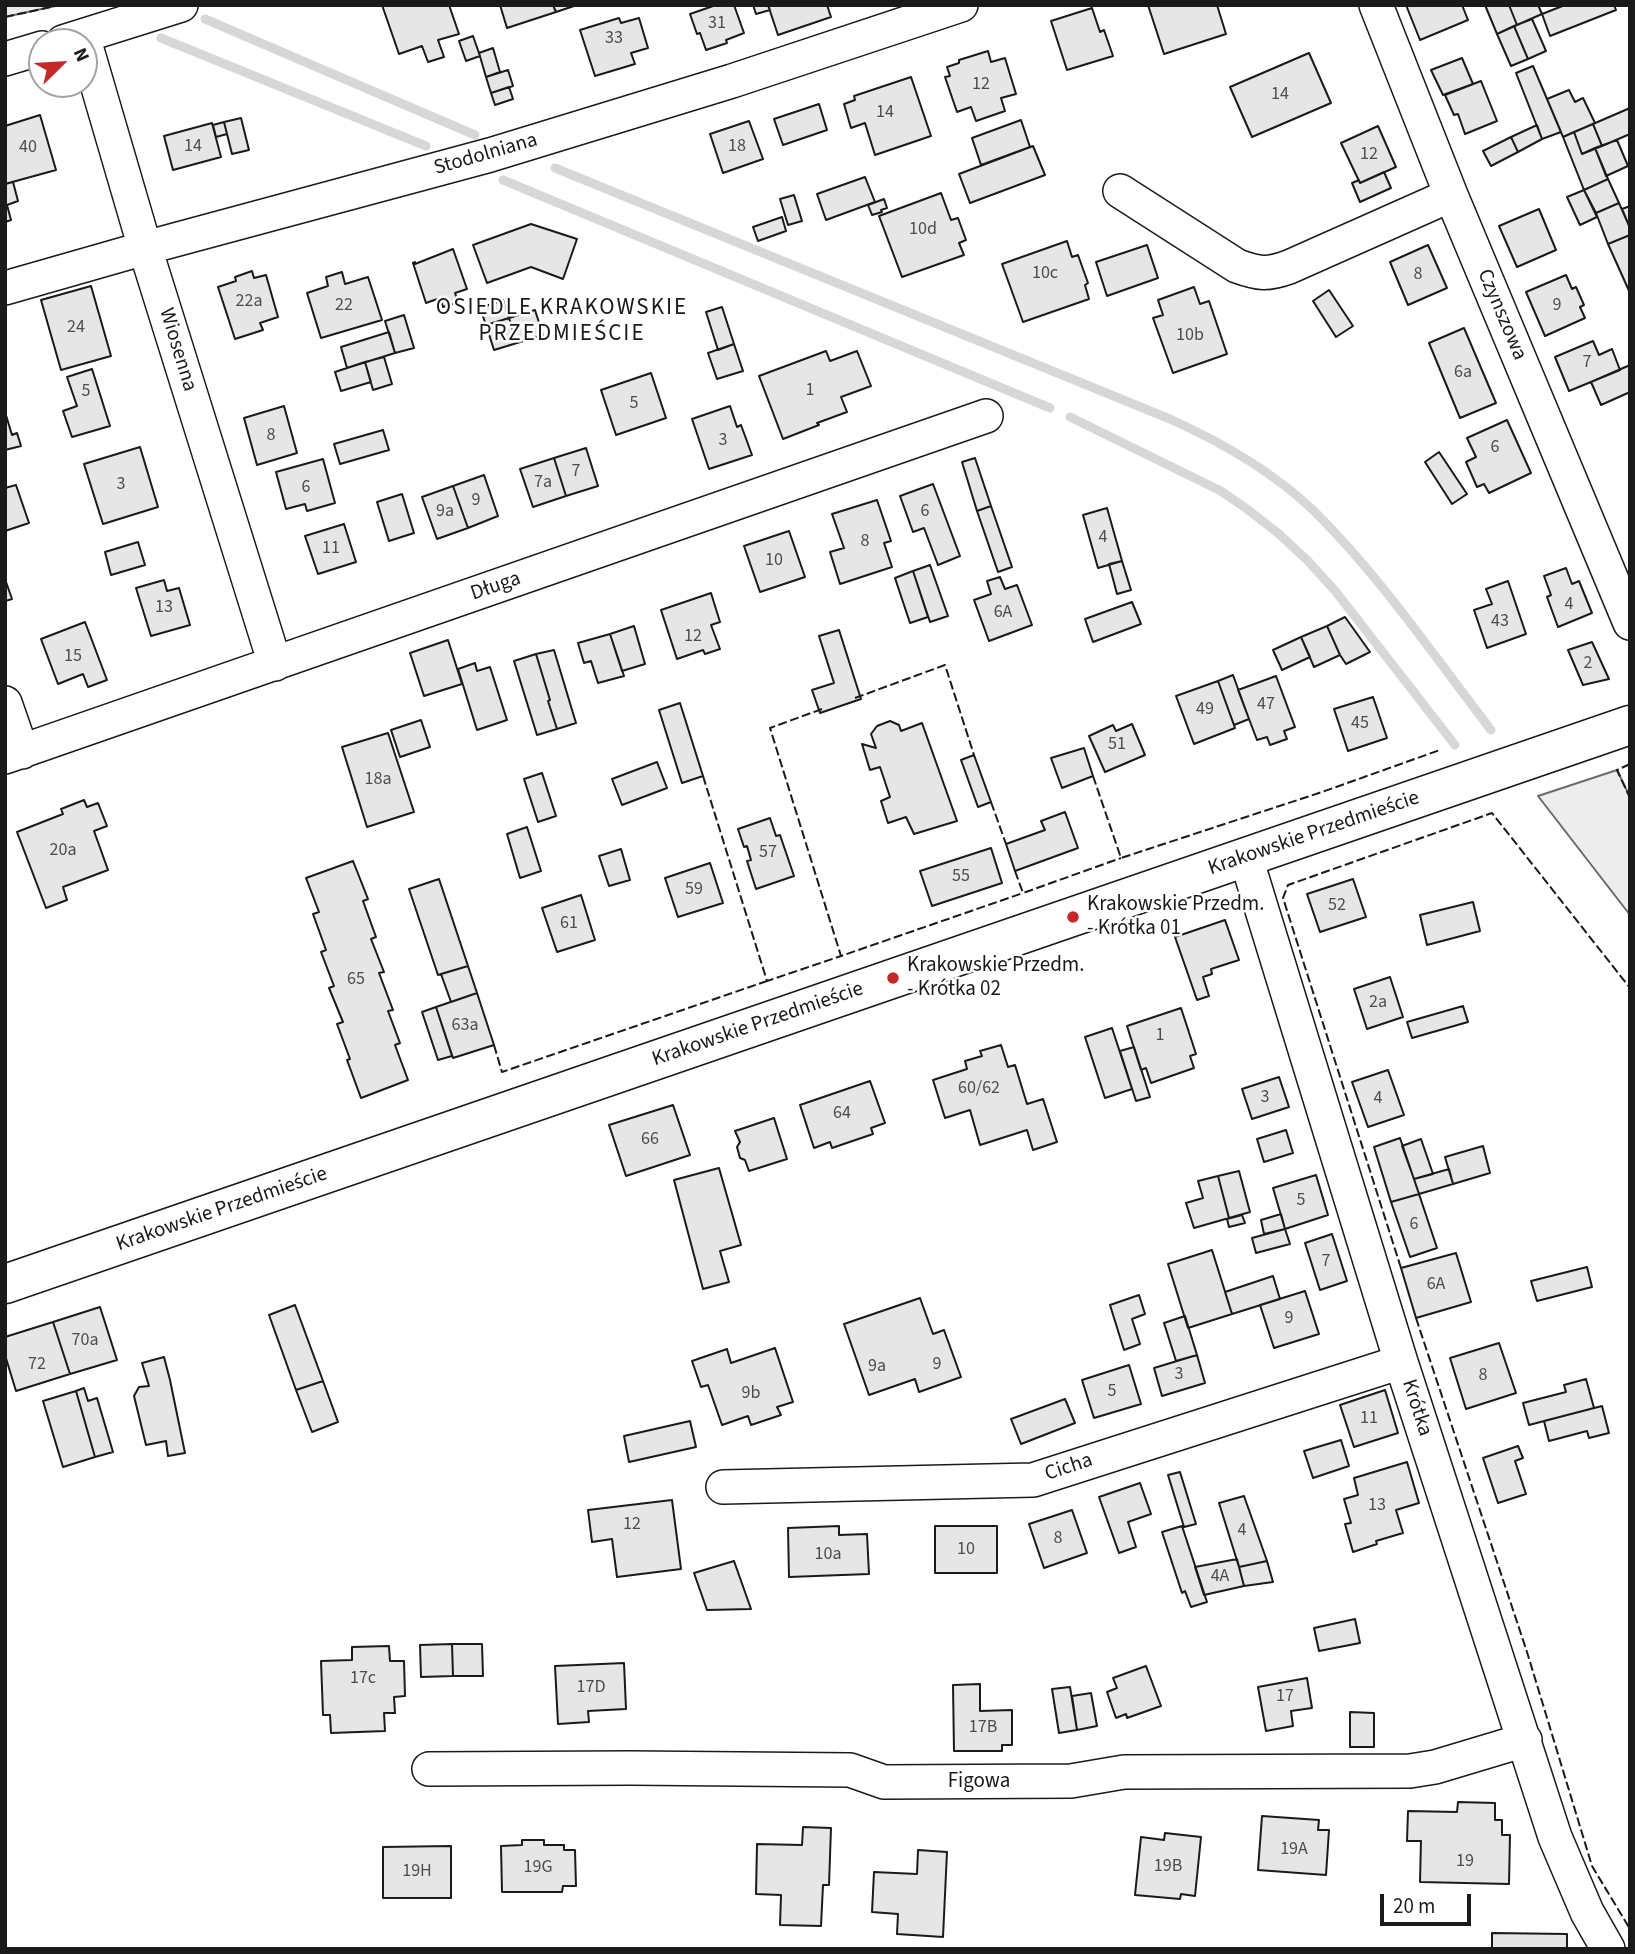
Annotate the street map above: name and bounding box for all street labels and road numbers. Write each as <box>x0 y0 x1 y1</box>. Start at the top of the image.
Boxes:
street label: Stodolniana <box>431 128 541 182</box>
street label: Czynszowa <box>1471 266 1531 364</box>
street label: Wiosenna <box>152 305 202 395</box>
street label: Długa <box>468 567 524 607</box>
street label: Krakowskie Przedmieście <box>1205 786 1423 882</box>
street label: Krakowskie Przedmieście <box>649 977 867 1073</box>
street label: Krakowskie Przedmieście <box>113 1162 331 1258</box>
street label: Krótka <box>1395 1376 1437 1440</box>
street label: Cicha <box>1042 1448 1096 1488</box>
street label: Figowa <box>948 1769 1010 1795</box>

